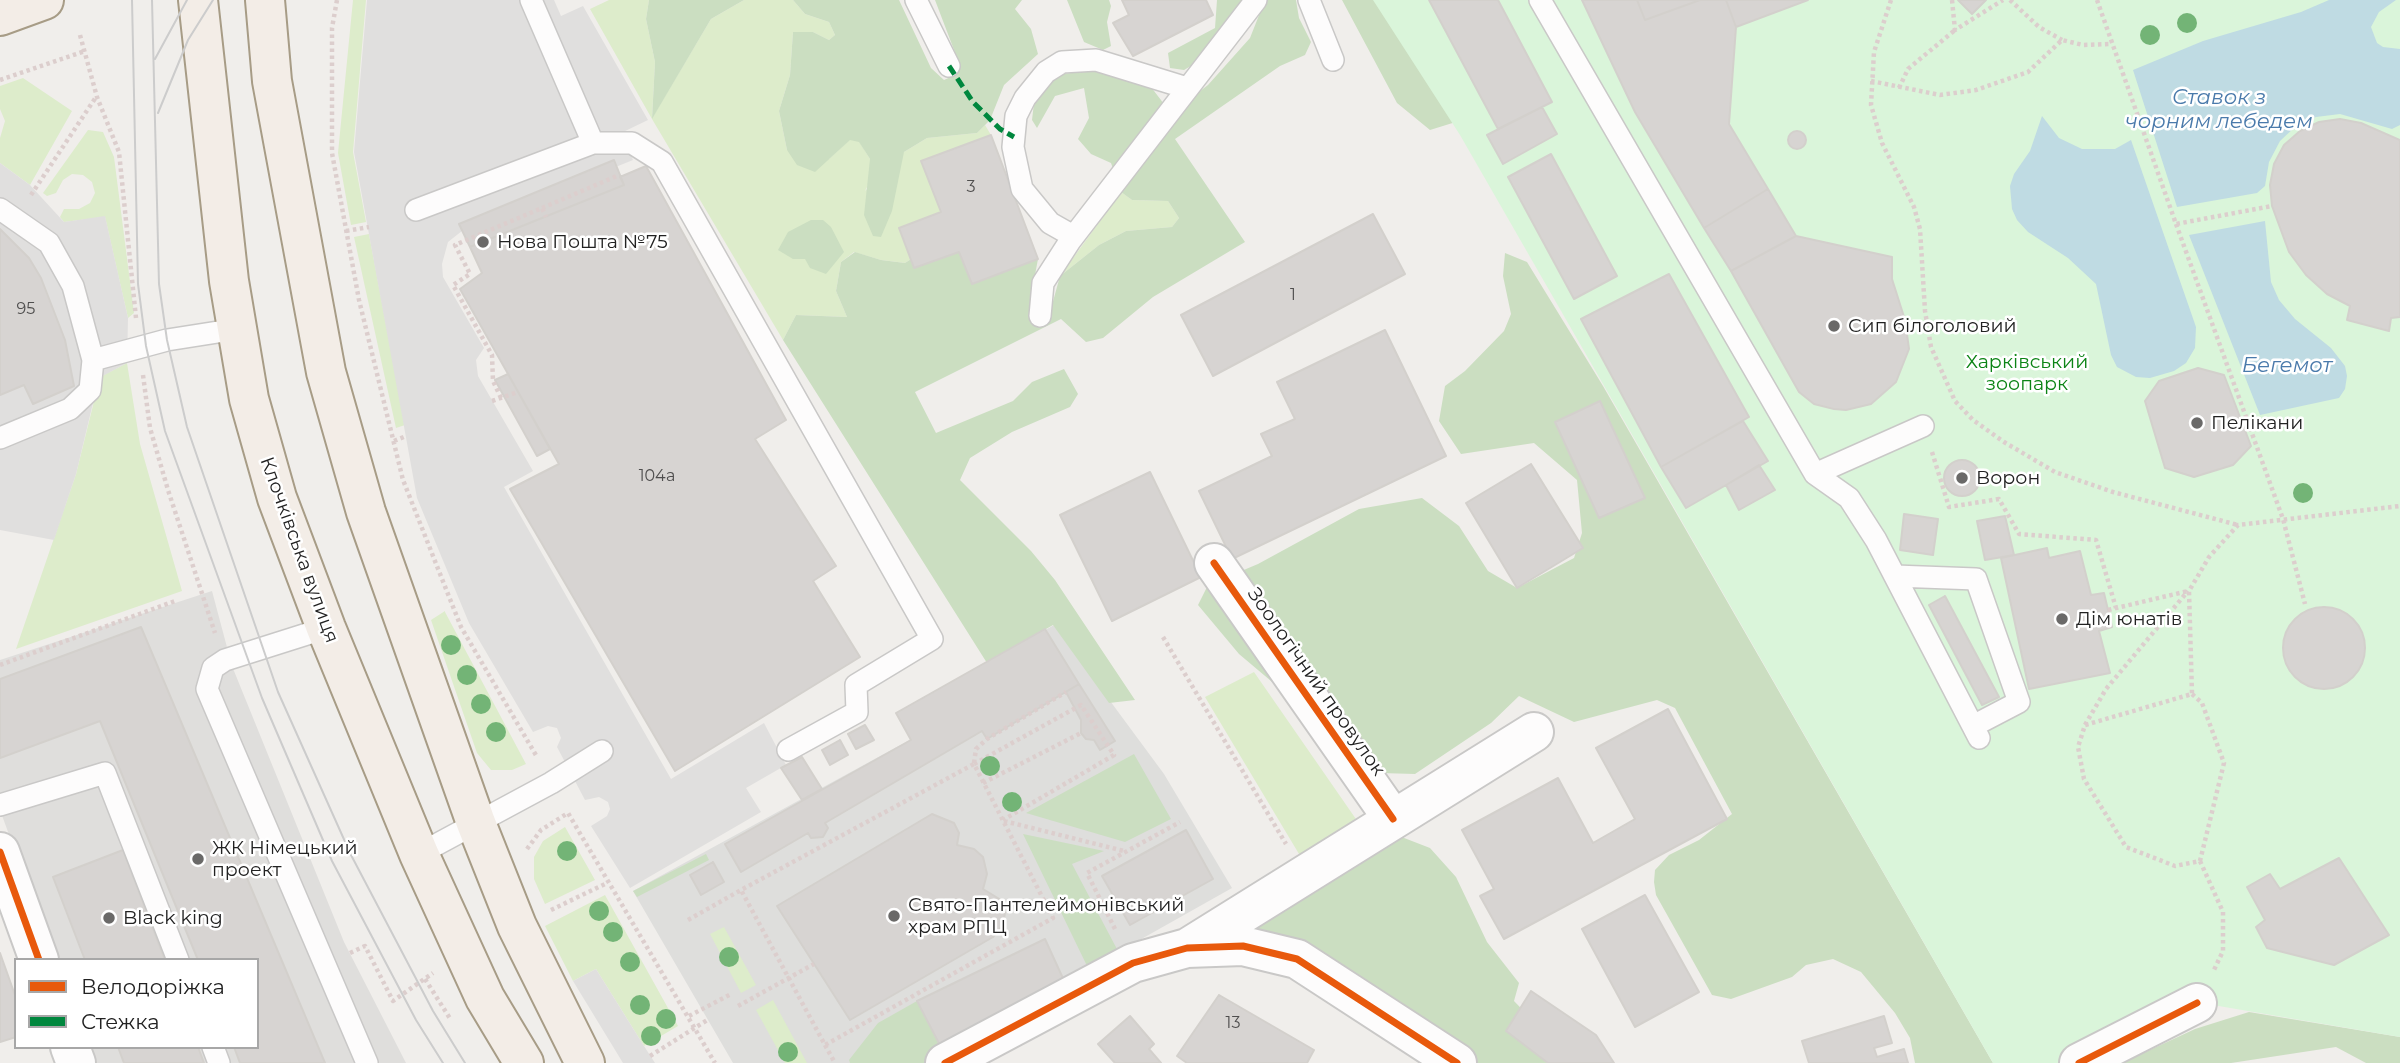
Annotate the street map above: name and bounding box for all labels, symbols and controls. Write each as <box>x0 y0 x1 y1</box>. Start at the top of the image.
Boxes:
water label: Ставок з чорним лебедем <box>2125 85 2313 135</box>
house number: 3 <box>966 177 976 197</box>
place label: Нова Пошта №75 <box>497 231 668 253</box>
marker: Нова Пошта №75 <box>475 234 491 250</box>
house number: 1 <box>1290 285 1296 305</box>
house number: 95 <box>17 299 35 319</box>
place label: Сип білоголовий <box>1848 315 2017 337</box>
marker: Сип білоголовий <box>1826 318 1842 334</box>
park label: Харківський зоопарк <box>1966 351 2088 395</box>
water label: Бегемот <box>2242 353 2332 379</box>
place label: Пелікани <box>2211 412 2303 434</box>
marker: Пелікани <box>2189 415 2205 431</box>
street label: Клочківська вулиця <box>255 454 343 646</box>
house number: 104а <box>639 466 675 486</box>
place label: Ворон <box>1976 467 2040 489</box>
marker: Ворон <box>1954 470 1970 486</box>
street label: Зоологічний провулок <box>1242 584 1390 780</box>
place label: Дім юнатів <box>2076 608 2182 630</box>
marker: Дім юнатів <box>2054 611 2070 627</box>
place label: ЖК Німецький проект <box>212 837 358 881</box>
marker: ЖК Німецький проект <box>190 851 206 867</box>
place label: Свято-Пантелеймонівський храм РПЦ <box>908 894 1184 938</box>
place label: Black king <box>123 907 223 929</box>
marker: Свято-Пантелеймонівський храм РПЦ <box>886 908 902 924</box>
marker: Black king <box>101 910 117 926</box>
legend <box>14 958 259 1049</box>
text: Велодоріжка <box>81 974 225 999</box>
text: Стежка <box>81 1009 159 1034</box>
house number: 13 <box>1226 1013 1240 1033</box>

